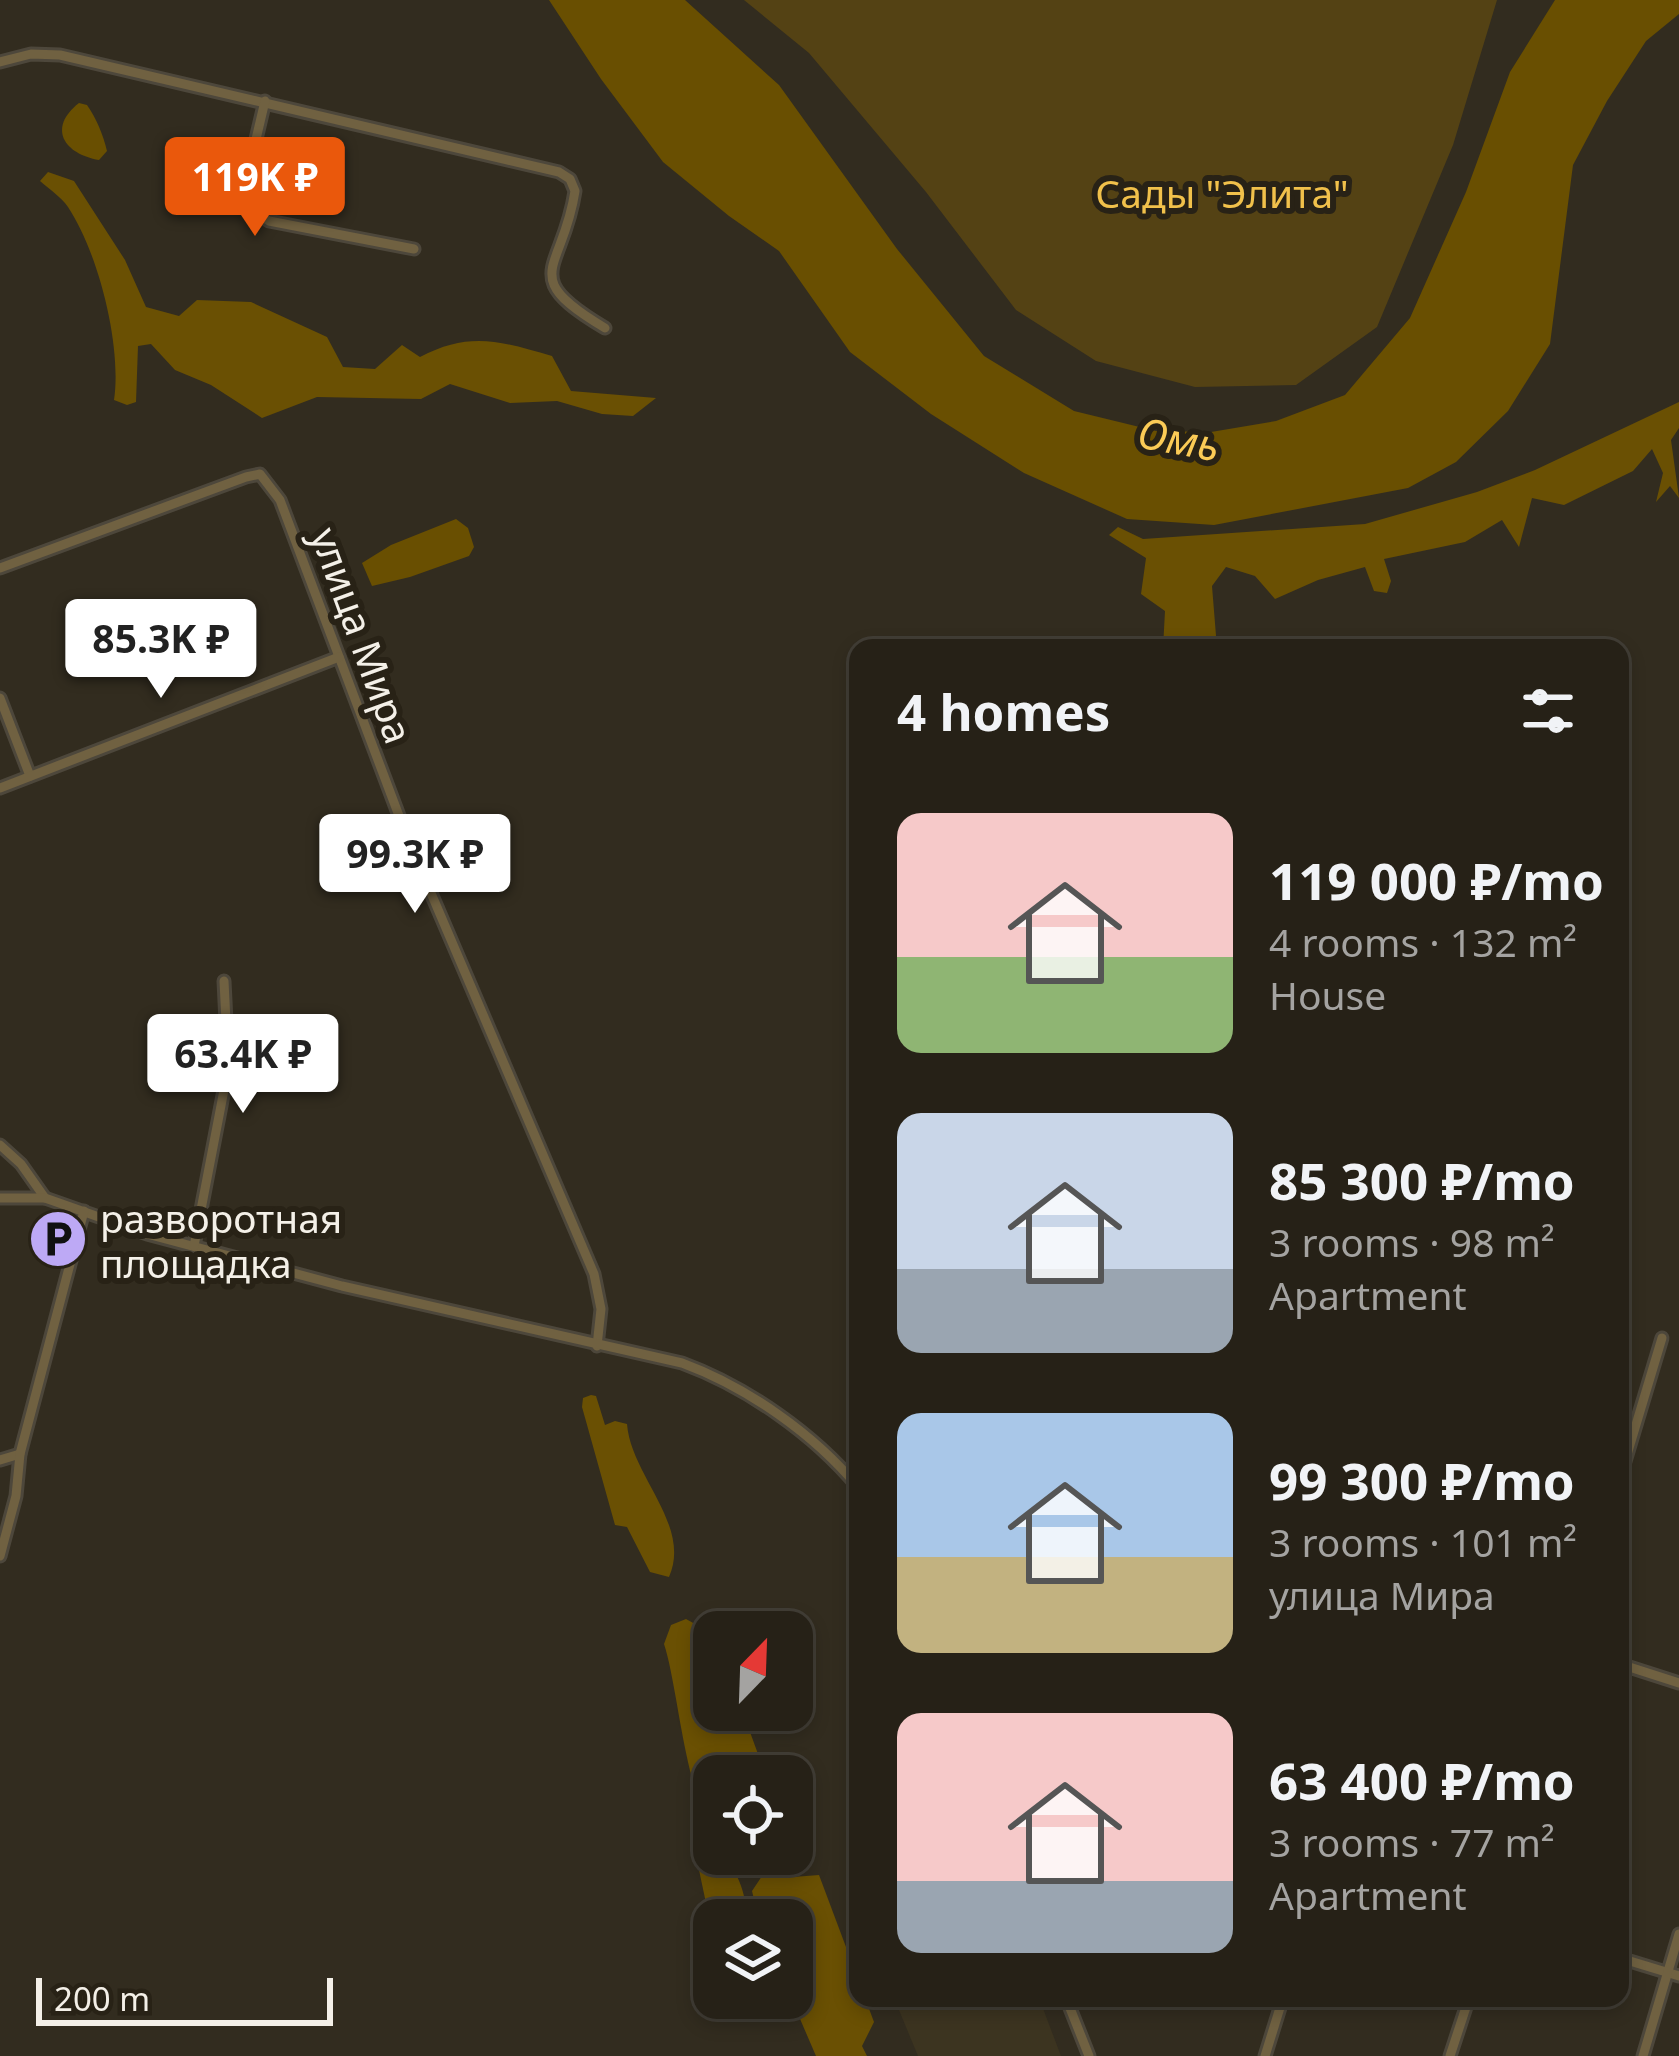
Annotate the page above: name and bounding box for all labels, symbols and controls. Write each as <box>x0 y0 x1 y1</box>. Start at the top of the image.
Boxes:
pin: 119K ₽ <box>157 137 353 239</box>
text: 119K ₽ <box>192 149 318 202</box>
park label: Сады "Элита" <box>1095 166 1349 219</box>
water label: Омь <box>1134 403 1224 473</box>
street label: улица Мира <box>300 520 426 750</box>
pin: 85.3K ₽ <box>50 599 272 701</box>
text: 85.3K ₽ <box>92 611 230 664</box>
text: 4 homes <box>897 676 1110 746</box>
icon: filters <box>1515 678 1581 744</box>
pin: 99.3K ₽ <box>304 814 526 916</box>
text: 99.3K ₽ <box>346 826 484 879</box>
text: 119 000 ₽/mo <box>1269 845 1604 915</box>
icon: home <box>993 861 1137 1005</box>
text: 4 rooms · 132 m² <box>1269 915 1577 968</box>
text: House <box>1269 968 1386 1021</box>
pin: 63.4K ₽ <box>132 1014 354 1116</box>
text: 63.4K ₽ <box>174 1026 312 1079</box>
text: 85 300 ₽/mo <box>1269 1145 1575 1215</box>
icon: home <box>993 1161 1137 1305</box>
place label: разворотная площадка <box>100 1191 342 1289</box>
parking icon: разворотная площадка <box>27 1208 89 1270</box>
text: 3 rooms · 98 m² <box>1269 1215 1555 1268</box>
text: Apartment <box>1269 1268 1467 1321</box>
text: 99 300 ₽/mo <box>1269 1445 1575 1515</box>
icon: home <box>993 1461 1137 1605</box>
text: 3 rooms · 101 m² <box>1269 1515 1577 1568</box>
text: улица Мира <box>1269 1568 1495 1621</box>
north arrow <box>693 1611 813 1731</box>
map controls <box>693 1611 813 2019</box>
text: 63 400 ₽/mo <box>1269 1745 1575 1815</box>
button: locate <box>693 1755 813 1875</box>
icon: home <box>993 1761 1137 1905</box>
text: 3 rooms · 77 m² <box>1269 1815 1555 1868</box>
text: Apartment <box>1269 1868 1467 1921</box>
button: layers <box>693 1899 813 2019</box>
scale bar <box>36 1972 333 2025</box>
text: 200 m <box>54 1976 150 2021</box>

